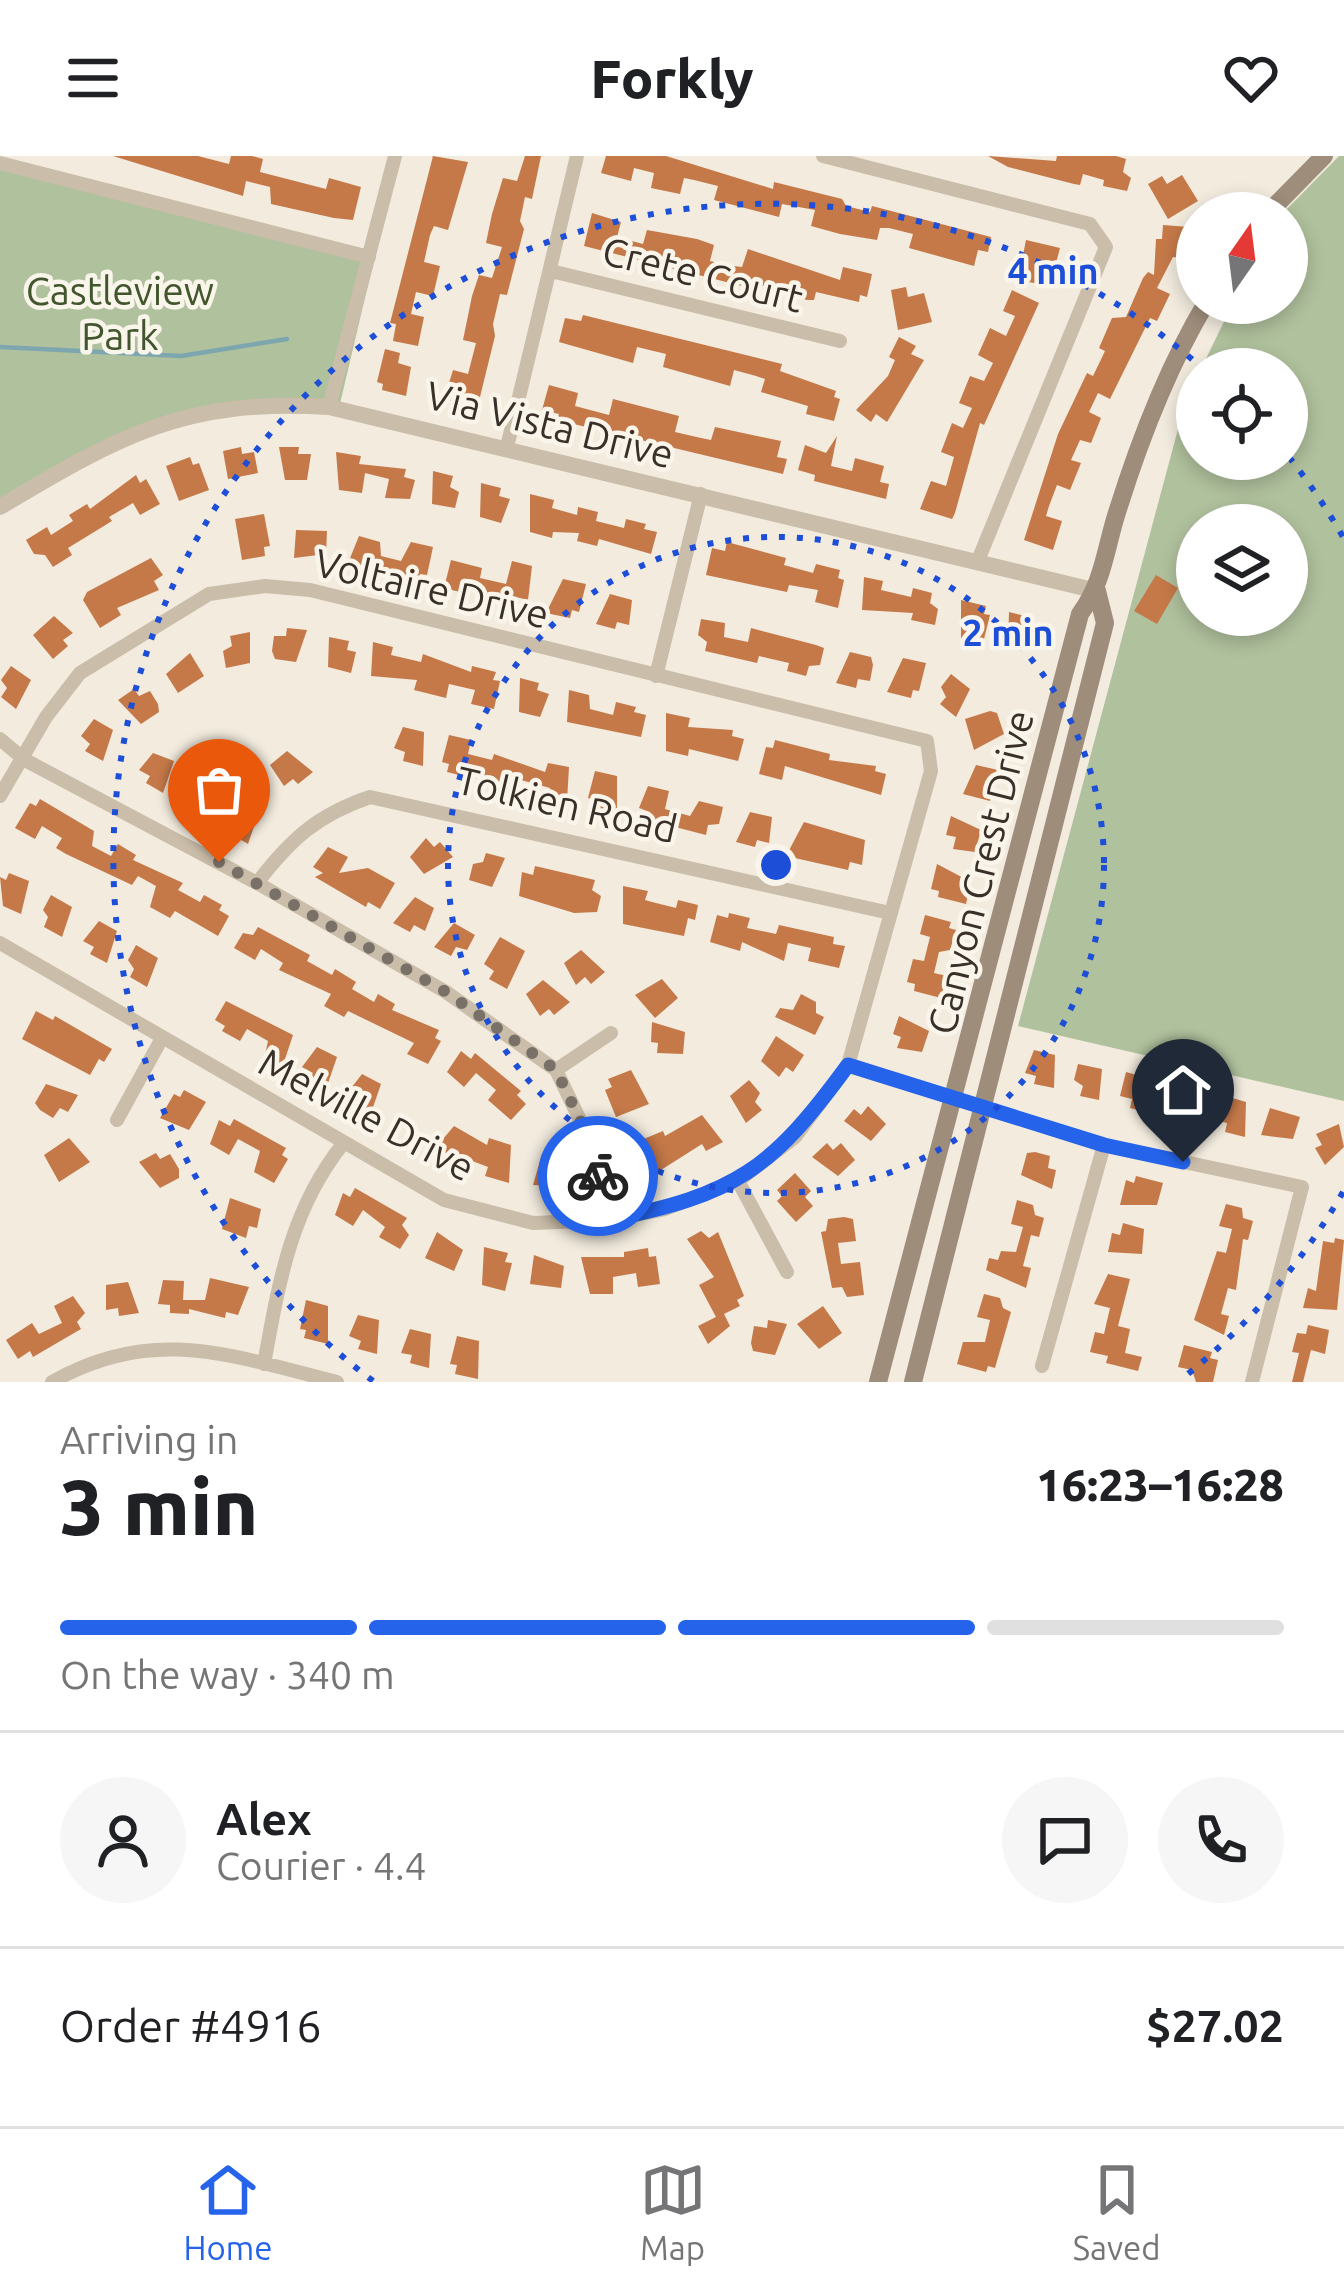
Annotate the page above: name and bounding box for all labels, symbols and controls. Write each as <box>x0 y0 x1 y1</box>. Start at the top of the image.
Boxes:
icon: menu <box>60 45 126 111</box>
icon: heart <box>1218 45 1284 111</box>
text: Forkly <box>590 48 754 108</box>
north arrow <box>1176 192 1308 324</box>
map controls <box>1176 192 1308 636</box>
street label: Crete Court <box>598 228 808 320</box>
text: 4 min <box>1008 250 1098 291</box>
park label: Castleview Park <box>26 269 214 357</box>
button: locate <box>1176 348 1308 480</box>
street label: Via Vista Drive <box>422 372 678 476</box>
button: layers <box>1176 504 1308 636</box>
street label: Voltaire Drive <box>311 540 553 636</box>
text: 2 min <box>963 612 1053 653</box>
street label: Canyon Crest Drive <box>919 706 1041 1038</box>
pin <box>168 739 270 862</box>
icon: bag <box>186 757 252 823</box>
street label: Tolkien Road <box>453 758 681 850</box>
centre of rings <box>755 844 797 886</box>
street label: Melville Drive <box>252 1039 482 1189</box>
pin <box>1132 1039 1234 1162</box>
icon: home <box>1150 1057 1216 1123</box>
courier <box>538 1116 658 1236</box>
icon: bike <box>565 1143 631 1209</box>
text: Arriving in <box>60 1418 238 1461</box>
text: 16:23–16:28 <box>1036 1459 1284 1510</box>
text: 3 min <box>60 1462 258 1550</box>
text: On the way · 340 m <box>60 1653 395 1696</box>
button: person <box>60 1777 186 1903</box>
button: chat <box>1002 1777 1128 1903</box>
button: phone <box>1158 1777 1284 1903</box>
text: Alex <box>216 1793 312 1844</box>
text: Courier · 4.4 <box>216 1844 427 1887</box>
text: Order #4916 <box>60 2000 322 2051</box>
text: $27.02 <box>1146 2000 1284 2051</box>
tab: Home <box>184 2157 273 2266</box>
tab: Map <box>640 2157 706 2266</box>
tab: Saved <box>1073 2157 1160 2266</box>

